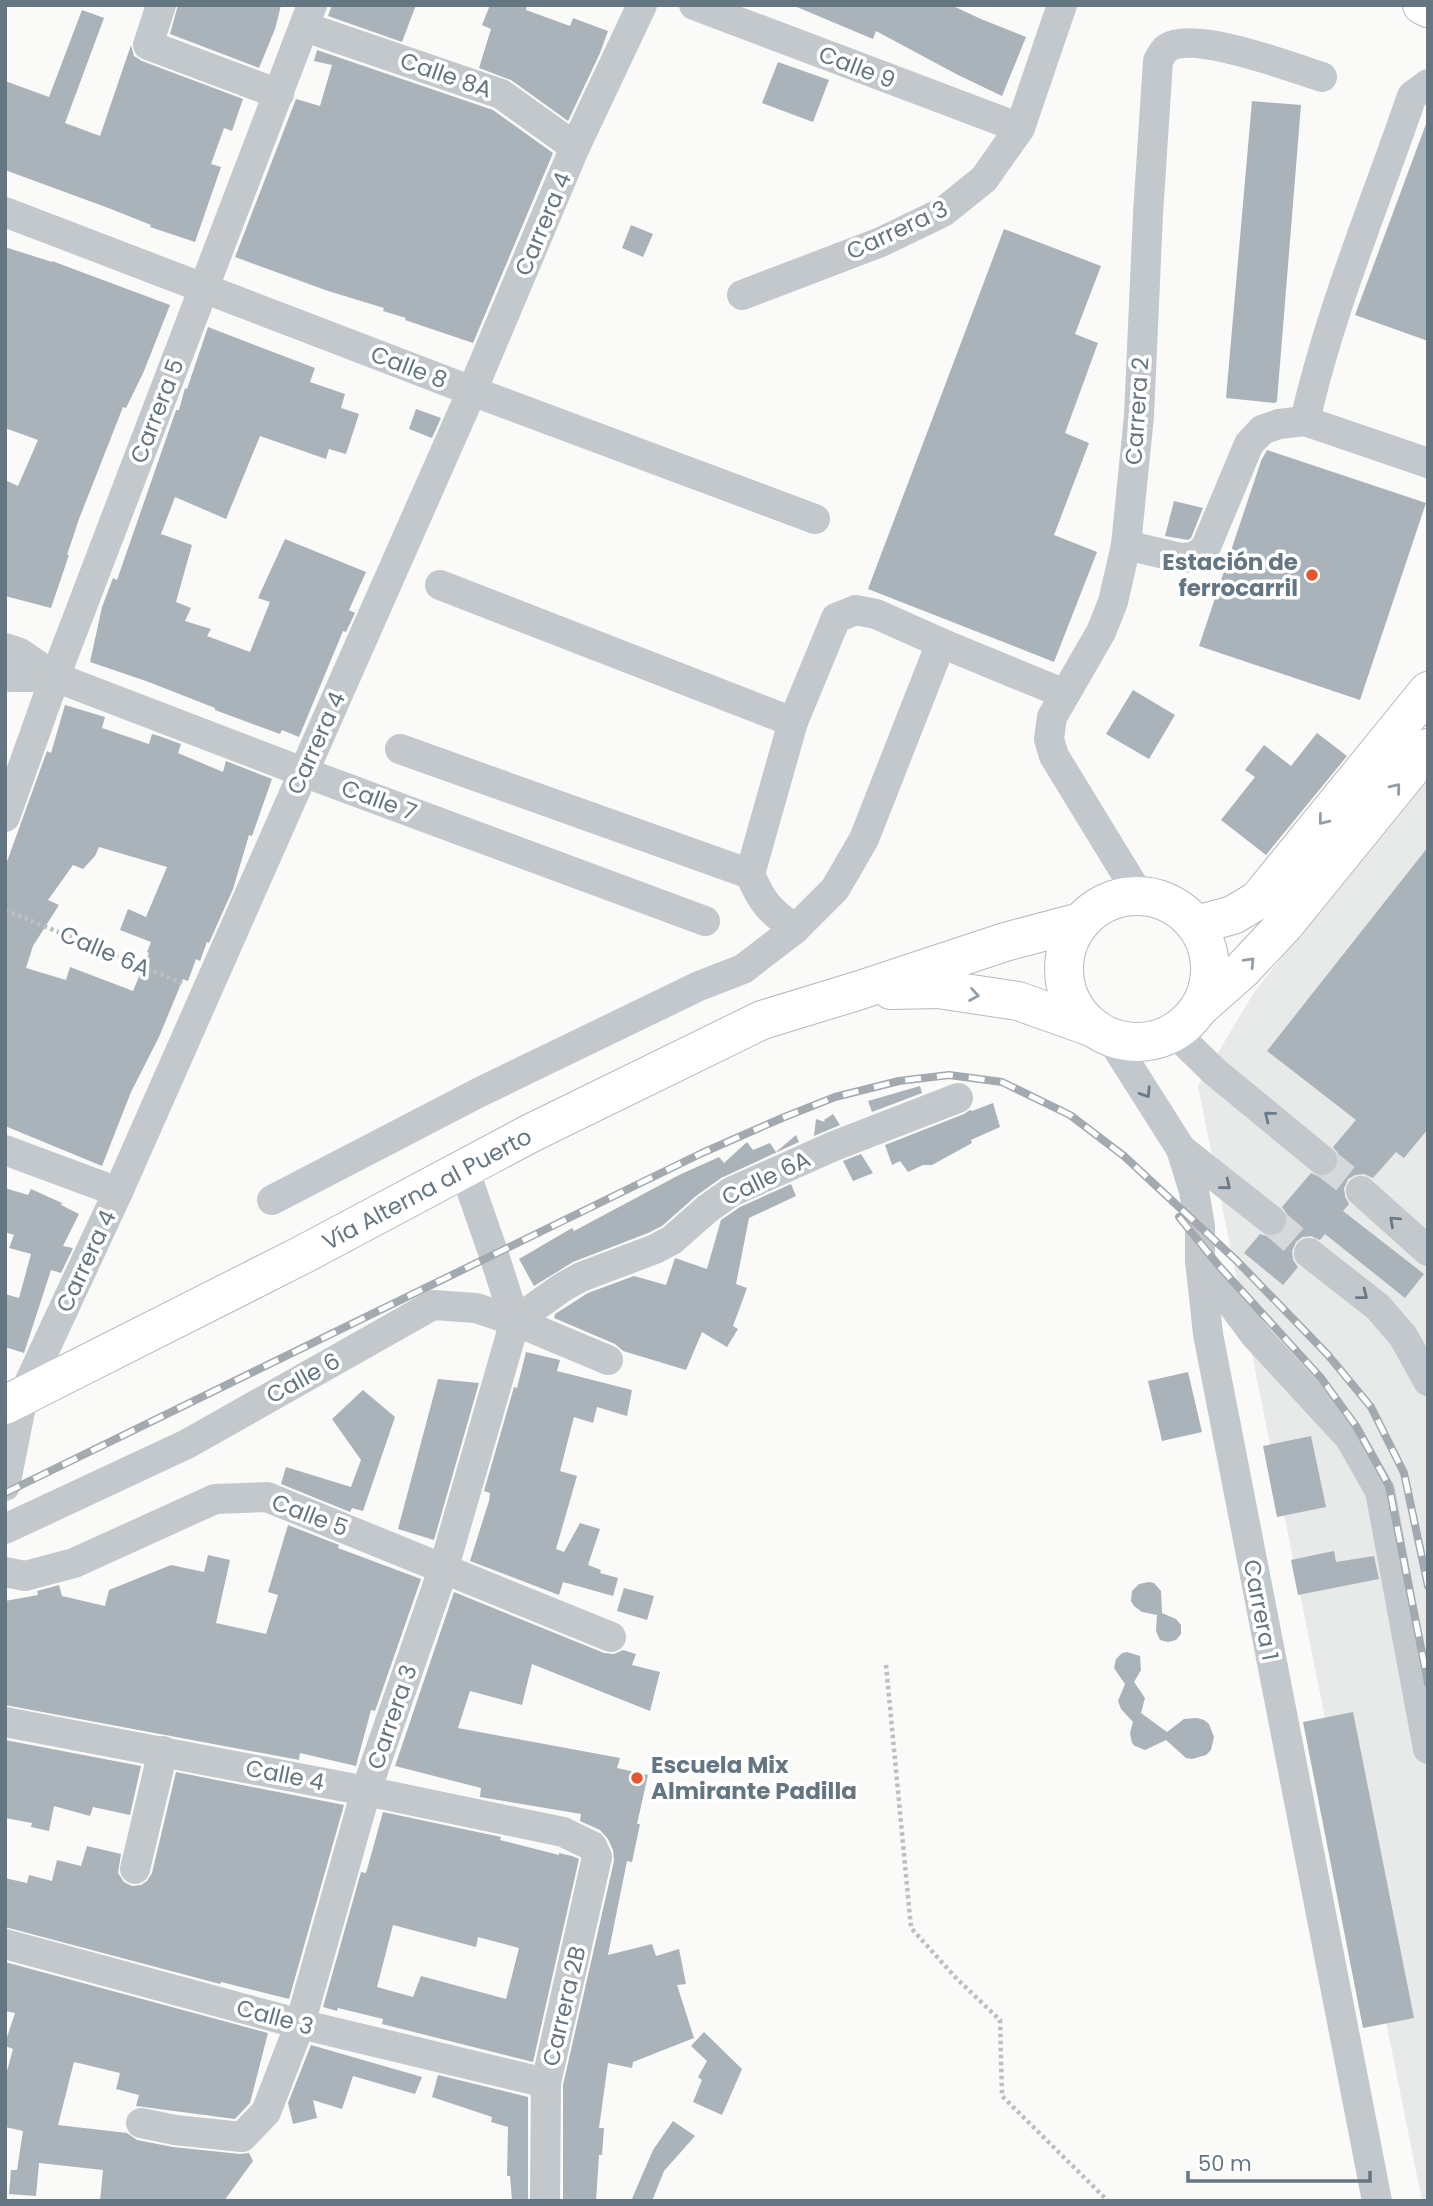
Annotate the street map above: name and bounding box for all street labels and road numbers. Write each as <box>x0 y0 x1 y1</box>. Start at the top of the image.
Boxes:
street label: Calle 9 <box>814 38 900 96</box>
street label: Calle 8A <box>396 44 496 106</box>
street label: Carrera 4 <box>507 167 579 281</box>
street label: Carrera 3 <box>841 193 953 267</box>
street label: Calle 8 <box>366 338 452 396</box>
street label: Carrera 5 <box>122 354 192 468</box>
street label: Carrera 2 <box>1117 356 1157 466</box>
street label: Carrera 4 <box>279 686 353 800</box>
street label: Calle 7 <box>337 772 421 828</box>
street label: Calle 6A <box>55 918 155 984</box>
street label: Vía Alterna al Puerto <box>317 1120 537 1258</box>
street label: Calle 6A <box>716 1143 816 1213</box>
street label: Carrera 4 <box>48 1205 124 1317</box>
street label: Calle 6 <box>260 1345 346 1411</box>
street label: Calle 5 <box>267 1486 353 1544</box>
street label: Carrera 1 <box>1236 1557 1286 1663</box>
street label: Carrera 3 <box>359 1660 425 1774</box>
street label: Calle 4 <box>243 1752 327 1798</box>
street label: Carrera 2B <box>535 1943 593 2069</box>
street label: Calle 3 <box>233 1991 317 2043</box>

